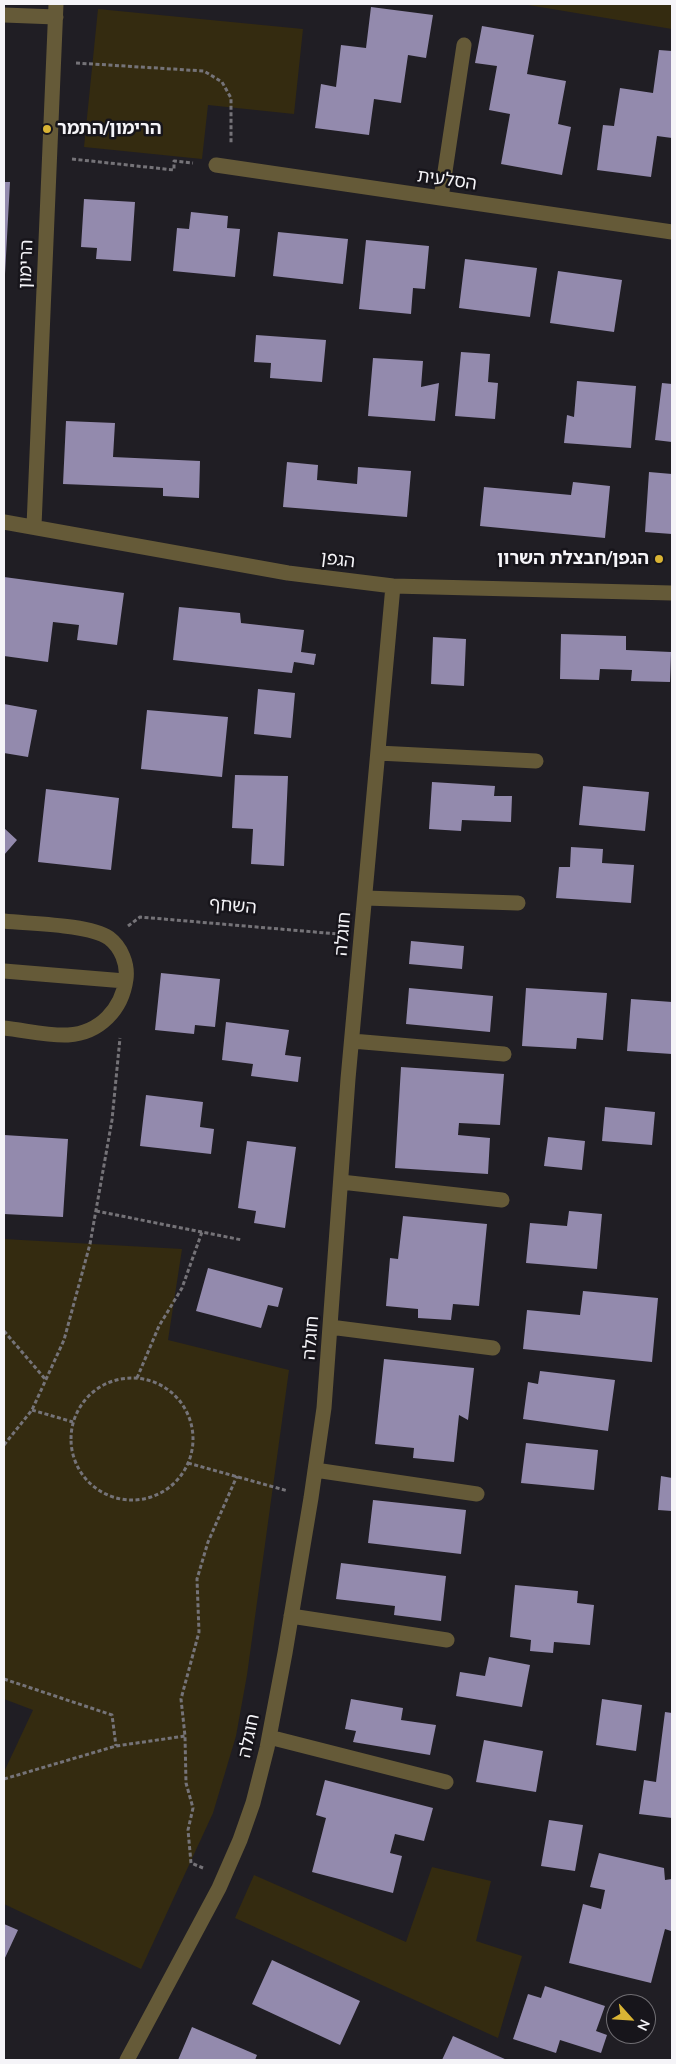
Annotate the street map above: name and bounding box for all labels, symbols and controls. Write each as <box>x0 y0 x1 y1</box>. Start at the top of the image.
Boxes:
place label: הרימון/התמר <box>57 118 162 140</box>
marker: הרימון/התמר <box>41 123 53 135</box>
street label: הסלעית <box>416 165 478 195</box>
street label: הרימון <box>14 239 38 289</box>
street label: הגפן <box>320 547 356 573</box>
place label: הגפן/חבצלת השרון <box>497 548 649 570</box>
marker: הגפן/חבצלת השרון <box>653 553 665 565</box>
street label: השחף <box>208 893 258 919</box>
street label: חוגלה <box>330 911 356 957</box>
street label: חוגלה <box>298 1315 324 1361</box>
street label: חוגלה <box>234 1712 264 1760</box>
north arrow <box>606 1994 656 2044</box>
text: N <box>633 2016 654 2034</box>

